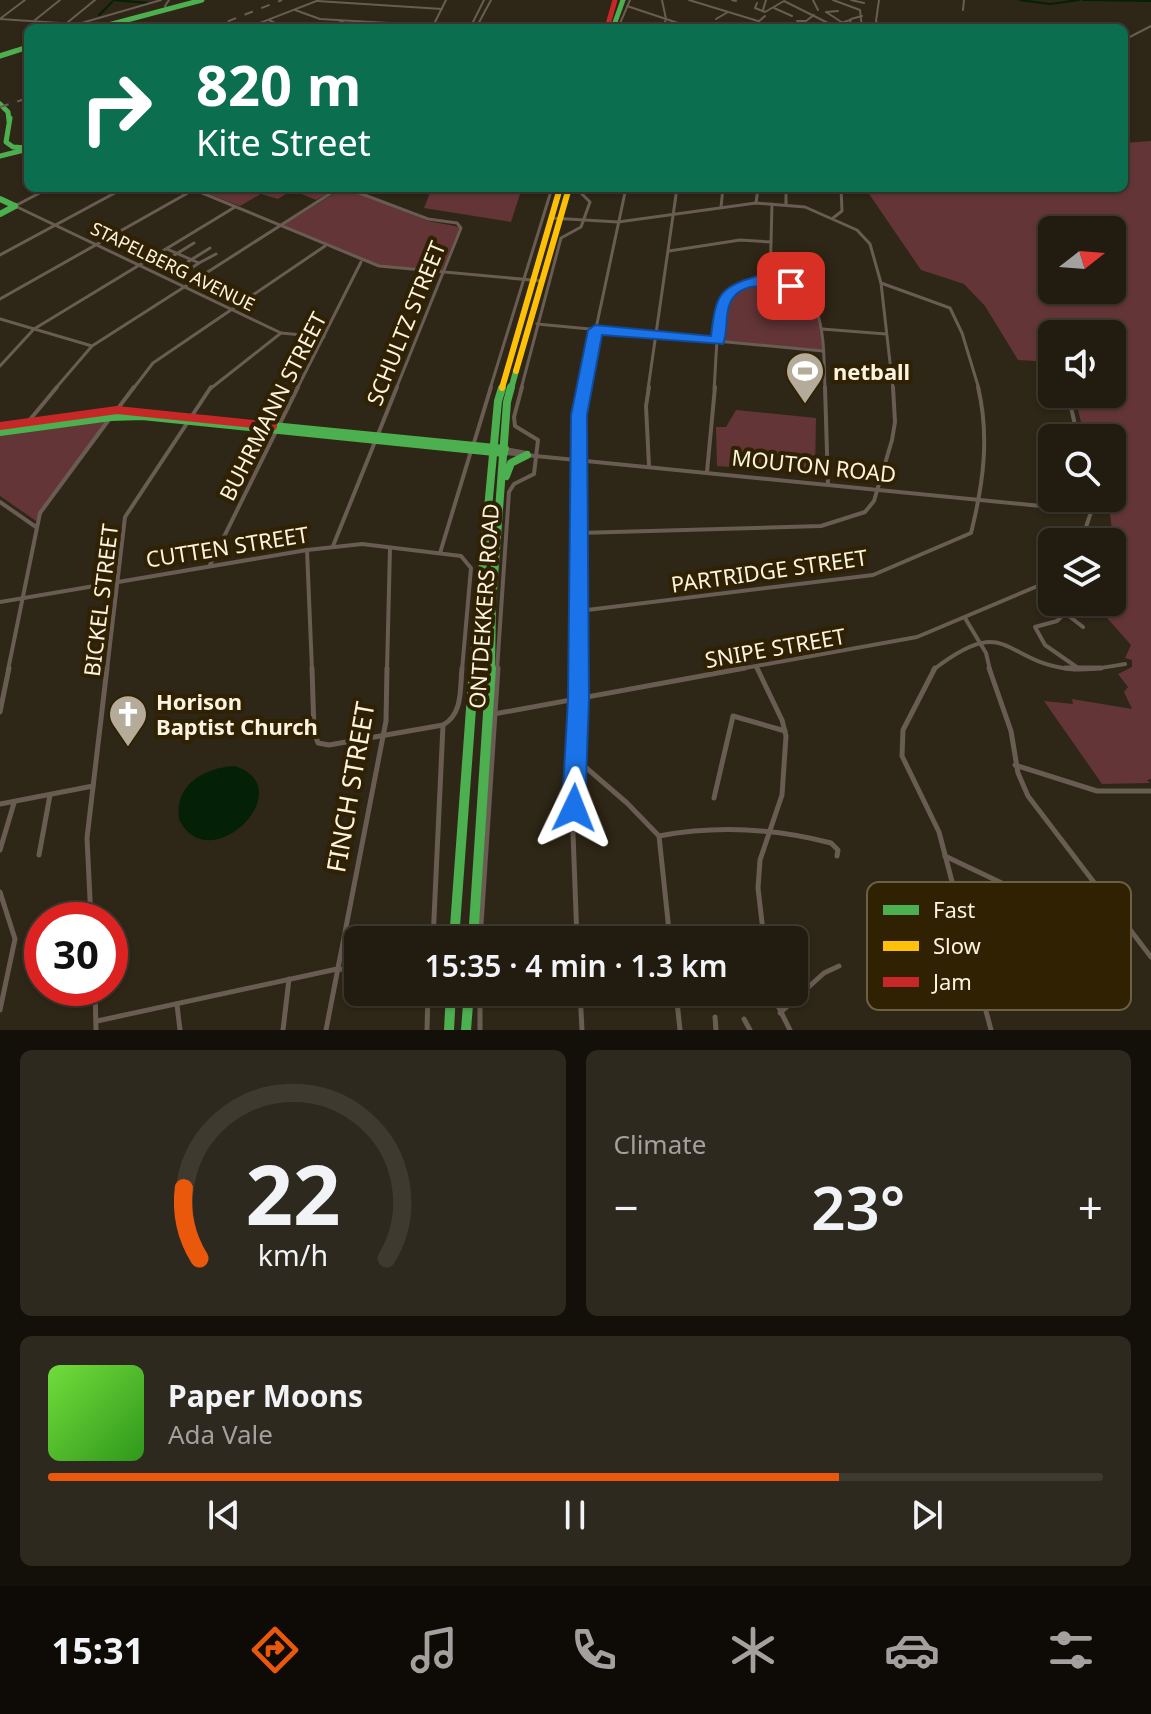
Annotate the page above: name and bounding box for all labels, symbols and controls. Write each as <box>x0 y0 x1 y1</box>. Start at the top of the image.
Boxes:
text: 820 m <box>196 46 361 122</box>
icon: right <box>64 56 168 160</box>
text: Kite Street <box>196 118 371 167</box>
street label: STAPELBERG AVENUE <box>87 216 259 316</box>
north arrow <box>1038 216 1126 304</box>
map controls <box>1038 216 1126 616</box>
street label: SCHULTZ STREET <box>358 236 452 410</box>
pin <box>757 252 825 320</box>
icon: arrive <box>769 264 813 308</box>
street label: BUHRMANN STREET <box>211 306 333 506</box>
button: sound <box>1038 320 1126 408</box>
sports icon: netball <box>784 350 826 405</box>
place label: netball <box>833 356 910 386</box>
button: search <box>1038 424 1126 512</box>
street label: MOUTON ROAD <box>730 441 898 489</box>
street label: ONTDEKKERS ROAD <box>461 502 505 710</box>
street label: CUTTEN STREET <box>144 518 310 574</box>
street label: BICKEL STREET <box>76 522 124 678</box>
button: layers <box>1038 528 1126 616</box>
street label: PARTRIDGE STREET <box>669 541 869 599</box>
street label: SNIPE STREET <box>702 620 848 674</box>
place label: Horison Baptist Church <box>156 686 318 741</box>
church icon: Horison Baptist Church <box>107 693 149 748</box>
street label: FINCH STREET <box>317 698 383 875</box>
position arrow <box>532 766 616 850</box>
legend <box>867 882 1131 1010</box>
text: Fast <box>933 894 975 924</box>
speed limit sign: 30 <box>24 902 128 1006</box>
text: Slow <box>933 930 982 960</box>
text: 15:35 · 4 min · 1.3 km <box>425 945 727 986</box>
text: Jam <box>931 966 972 996</box>
text: Climate <box>614 1126 706 1162</box>
text: 22 <box>245 1136 340 1249</box>
text: 23° <box>811 1166 905 1248</box>
text: − <box>614 1177 639 1237</box>
text: + <box>1078 1177 1103 1237</box>
text: km/h <box>258 1235 328 1274</box>
text: Paper Moons <box>168 1375 363 1416</box>
text: Ada Vale <box>168 1416 273 1452</box>
icon: previous <box>202 1493 246 1537</box>
icon: pause <box>553 1493 597 1537</box>
icon: next <box>905 1493 949 1537</box>
icon: directions <box>247 1622 303 1678</box>
icon: music <box>406 1622 462 1678</box>
icon: phone <box>566 1622 622 1678</box>
icon: climate <box>725 1622 781 1678</box>
icon: car <box>884 1622 940 1678</box>
icon: filters <box>1043 1622 1099 1678</box>
text: 15:31 <box>52 1626 144 1675</box>

